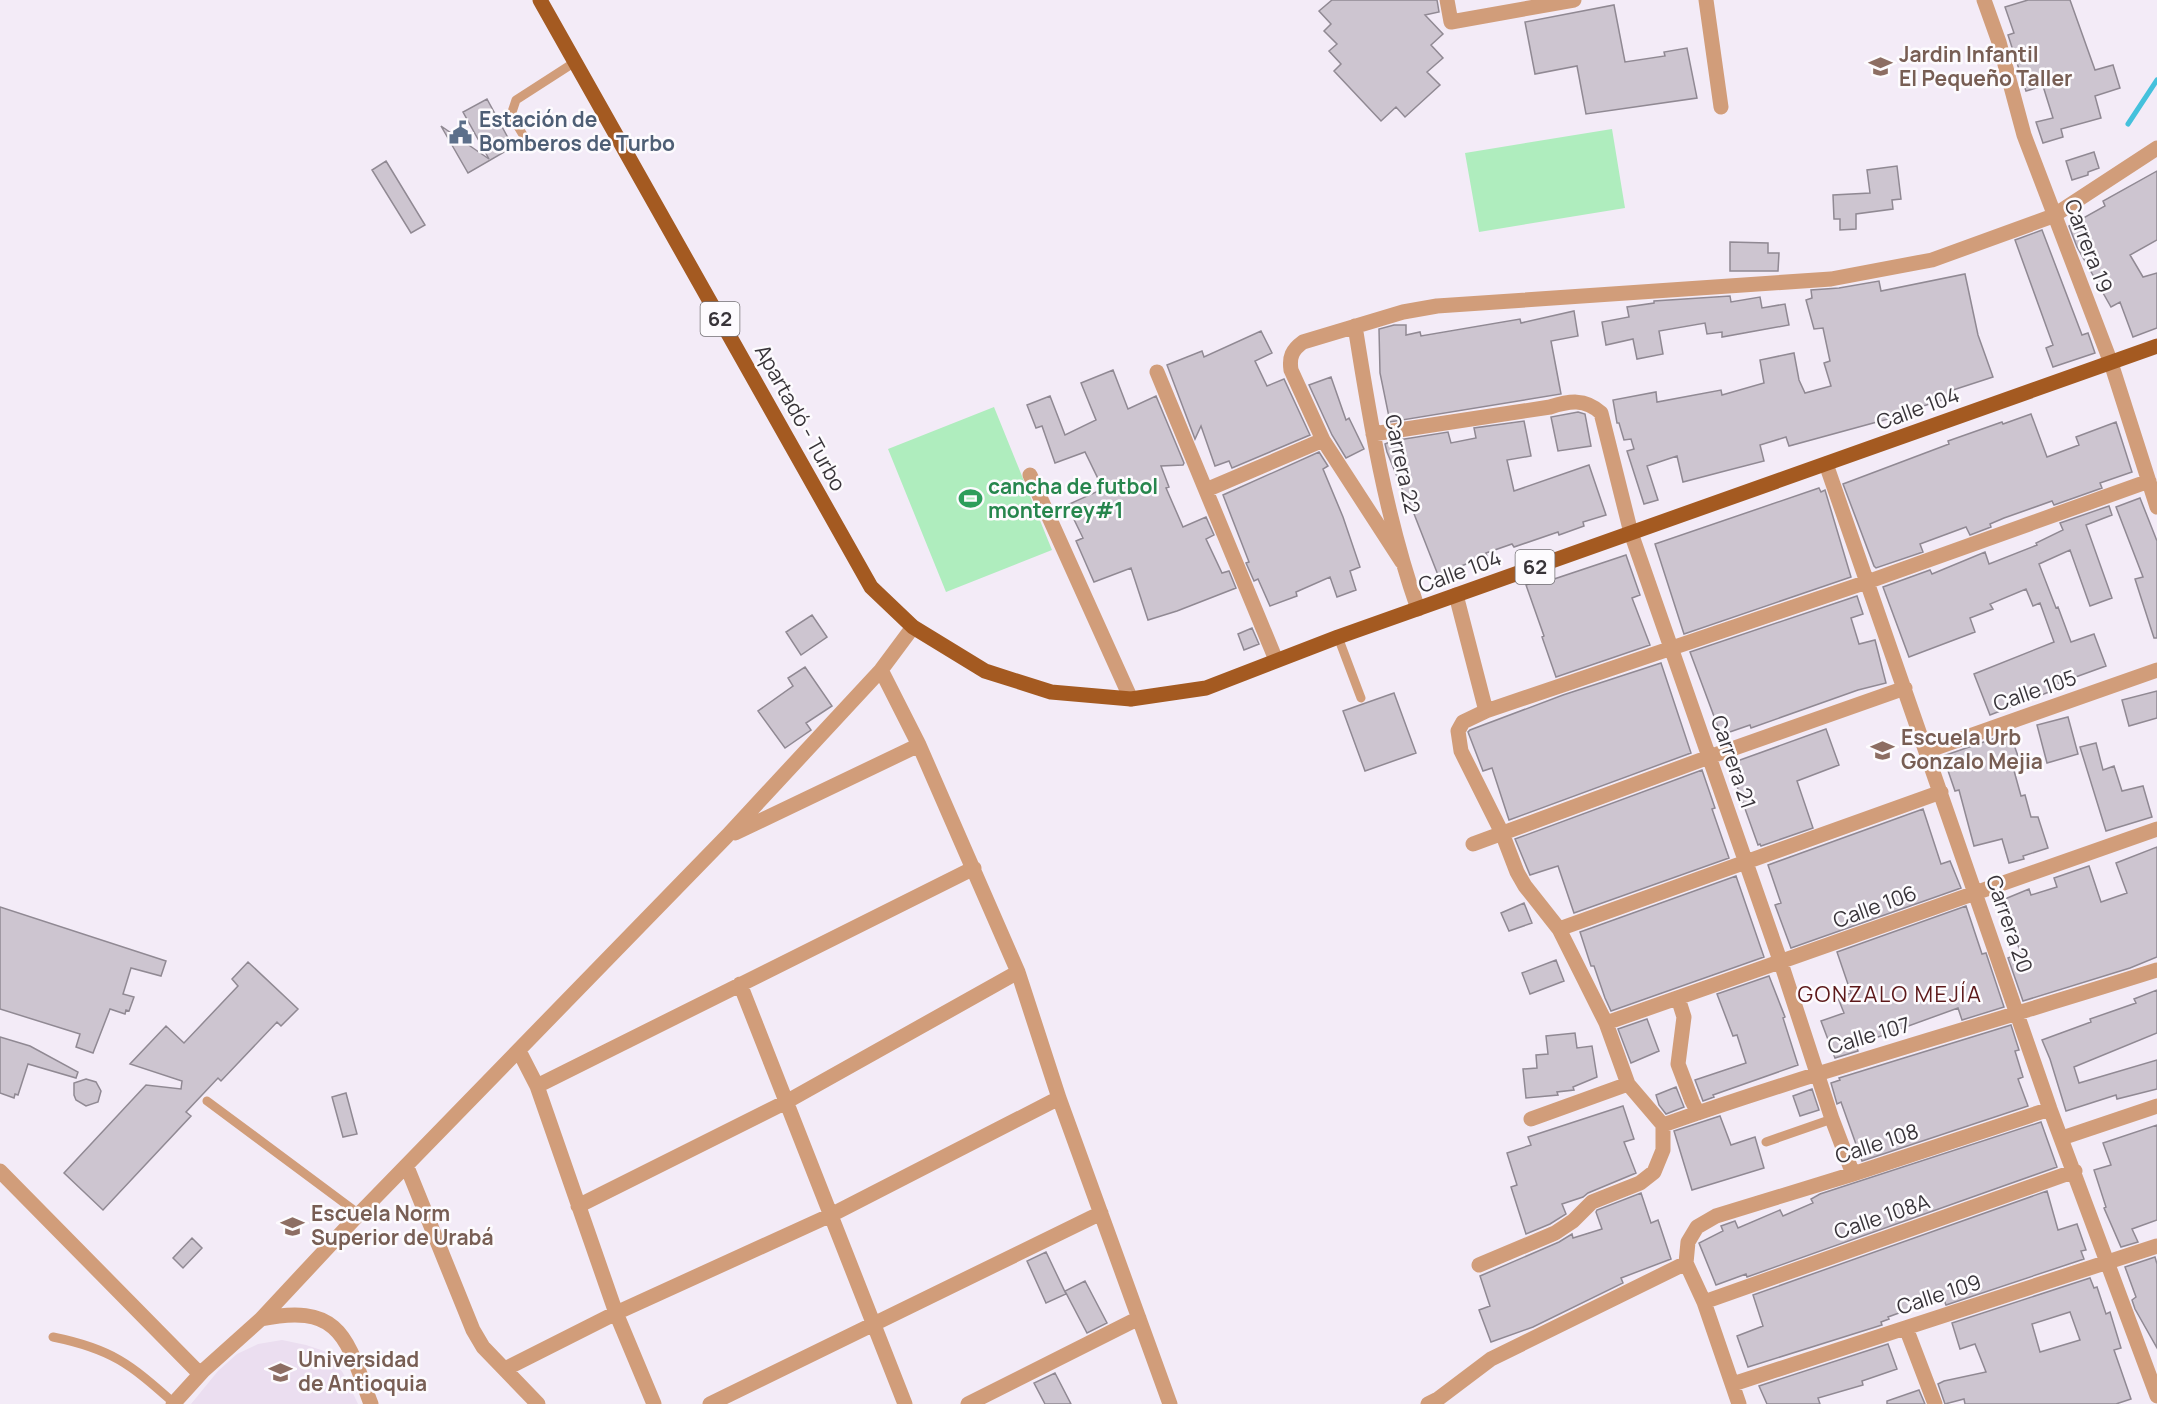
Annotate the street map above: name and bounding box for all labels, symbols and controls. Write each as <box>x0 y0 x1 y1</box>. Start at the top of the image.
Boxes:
place label: Jardin Infantil El Pequeño Taller <box>1899 40 2072 92</box>
school or university icon: Jardin Infantil El Pequeño Taller <box>1868 54 1894 80</box>
place label: Estación de Bomberos de Turbo <box>479 105 675 157</box>
public building icon: Estación de Bomberos de Turbo <box>448 119 474 145</box>
street label: Carrera 19 <box>2058 195 2120 296</box>
road number: 62 <box>700 302 740 336</box>
street label: Apartadó - Turbo <box>749 339 853 496</box>
street label: Calle 104 <box>1872 380 1963 436</box>
street label: Carrera 22 <box>1379 412 1427 516</box>
place label: cancha de futbol monterrey#1 <box>988 472 1158 524</box>
sports icon: cancha de futbol monterrey#1 <box>957 486 983 512</box>
street label: Calle 104 <box>1414 543 1505 599</box>
road number: 62 <box>1516 550 1555 584</box>
street label: Calle 105 <box>1989 663 2080 717</box>
street label: Carrera 21 <box>1705 711 1763 812</box>
place label: Escuela Urb Gonzalo Mejia <box>1901 723 2043 775</box>
school or university icon: Escuela Urb Gonzalo Mejia <box>1870 737 1896 763</box>
street label: Carrera 20 <box>1980 871 2040 976</box>
street label: Calle 106 <box>1829 878 1920 934</box>
district label: GONZALO MEJÍA <box>1798 979 1982 1009</box>
street label: Calle 107 <box>1824 1010 1913 1060</box>
street label: Calle 108 <box>1831 1116 1922 1170</box>
street label: Calle 108A <box>1830 1187 1933 1245</box>
place label: Escuela Norm Superior de Urabá <box>311 1199 494 1251</box>
school or university icon: Escuela Norm Superior de Urabá <box>280 1213 306 1239</box>
street label: Calle 109 <box>1893 1267 1984 1321</box>
place label: Universidad de Antioquia <box>298 1345 427 1397</box>
school or university icon: Universidad de Antioquia <box>267 1359 293 1385</box>

